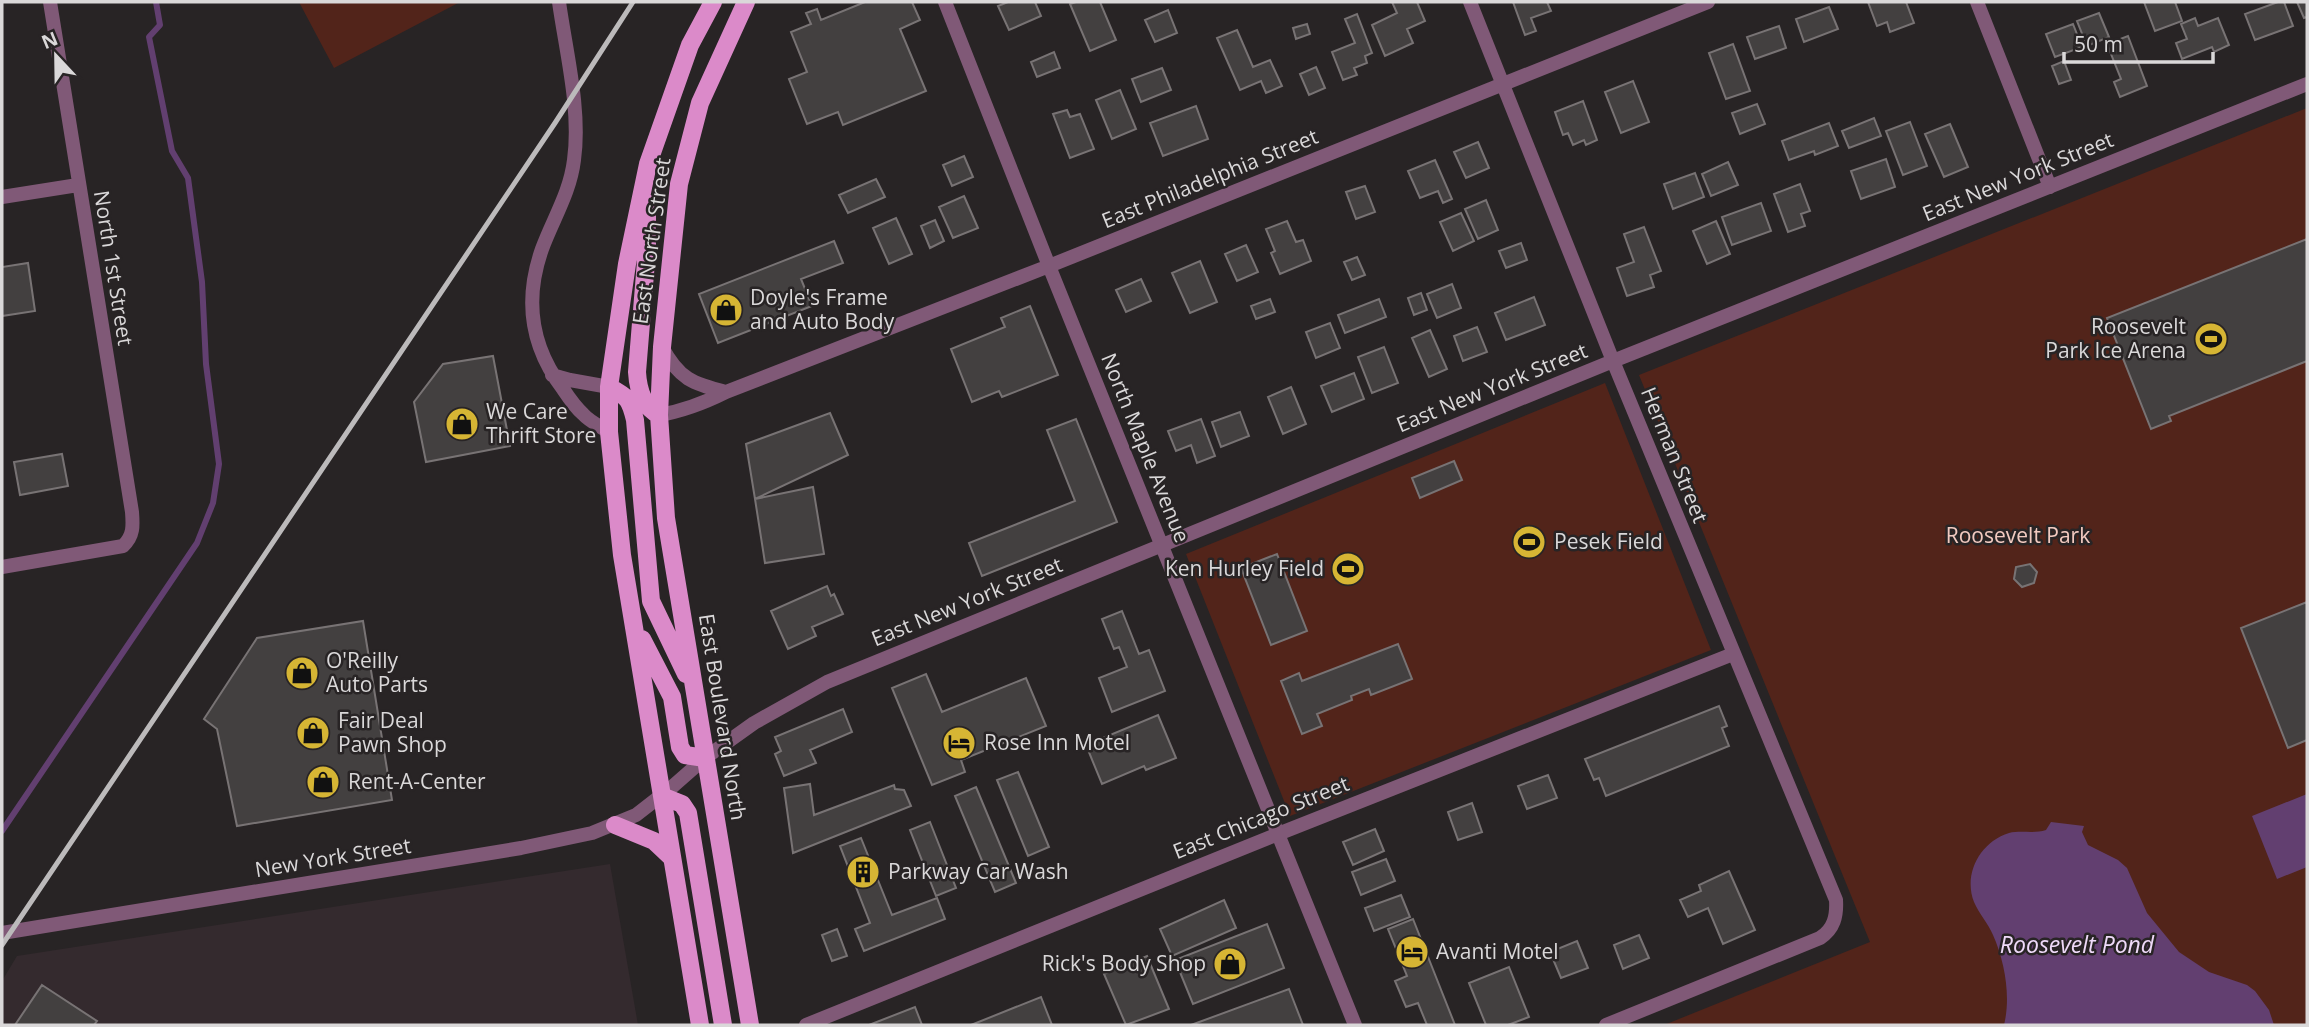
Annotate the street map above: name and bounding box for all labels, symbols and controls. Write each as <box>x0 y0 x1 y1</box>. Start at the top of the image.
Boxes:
north arrow <box>21 21 91 91</box>
scale bar <box>2064 21 2213 65</box>
text: N <box>38 25 62 55</box>
text: 50 m <box>2074 30 2123 58</box>
street label: East Philadelphia Street <box>1097 122 1322 234</box>
street label: East New York Street <box>1918 125 2117 227</box>
street label: East North Street <box>625 156 677 326</box>
street label: North 1st Street <box>88 188 140 347</box>
place label: Doyle's Frame and Auto Body <box>750 283 895 335</box>
shop icon: Doyle's Frame and Auto Body <box>707 291 745 329</box>
place label: Roosevelt Park Ice Arena <box>2045 312 2186 364</box>
sports icon: Roosevelt Park Ice Arena <box>2192 320 2230 358</box>
street label: East New York Street <box>1392 336 1591 438</box>
street label: North Maple Avenue <box>1095 349 1197 546</box>
street label: Herman Street <box>1635 383 1715 527</box>
place label: We Care Thrift Store <box>486 397 596 449</box>
shop icon: We Care Thrift Store <box>443 405 481 443</box>
park label: Roosevelt Park <box>1946 521 2090 549</box>
sports icon: Pesek Field <box>1510 523 1548 561</box>
place label: Pesek Field <box>1554 527 1663 555</box>
street label: East New York Street <box>867 550 1066 652</box>
sports icon: Ken Hurley Field <box>1329 550 1367 588</box>
place label: Ken Hurley Field <box>1165 554 1324 582</box>
street label: East Boulevard North <box>693 611 753 822</box>
place label: O'Reilly Auto Parts <box>326 646 428 698</box>
shop icon: O'Reilly Auto Parts <box>283 654 321 692</box>
place label: Fair Deal Pawn Shop <box>338 706 447 758</box>
shop icon: Fair Deal Pawn Shop <box>294 714 332 752</box>
hotel icon: Rose Inn Motel <box>940 724 978 762</box>
place label: Rose Inn Motel <box>984 728 1130 756</box>
shop icon: Rent-A-Center <box>304 763 342 801</box>
place label: Rent-A-Center <box>348 767 486 795</box>
street label: East Chicago Street <box>1168 769 1353 865</box>
street label: New York Street <box>253 831 413 883</box>
building icon: Parkway Car Wash <box>844 853 882 891</box>
place label: Parkway Car Wash <box>888 857 1069 885</box>
water label: Roosevelt Pond <box>2000 928 2155 960</box>
hotel icon: Avanti Motel <box>1393 933 1431 971</box>
place label: Avanti Motel <box>1436 937 1559 965</box>
shop icon: Rick's Body Shop <box>1211 945 1249 983</box>
place label: Rick's Body Shop <box>1042 949 1206 977</box>

